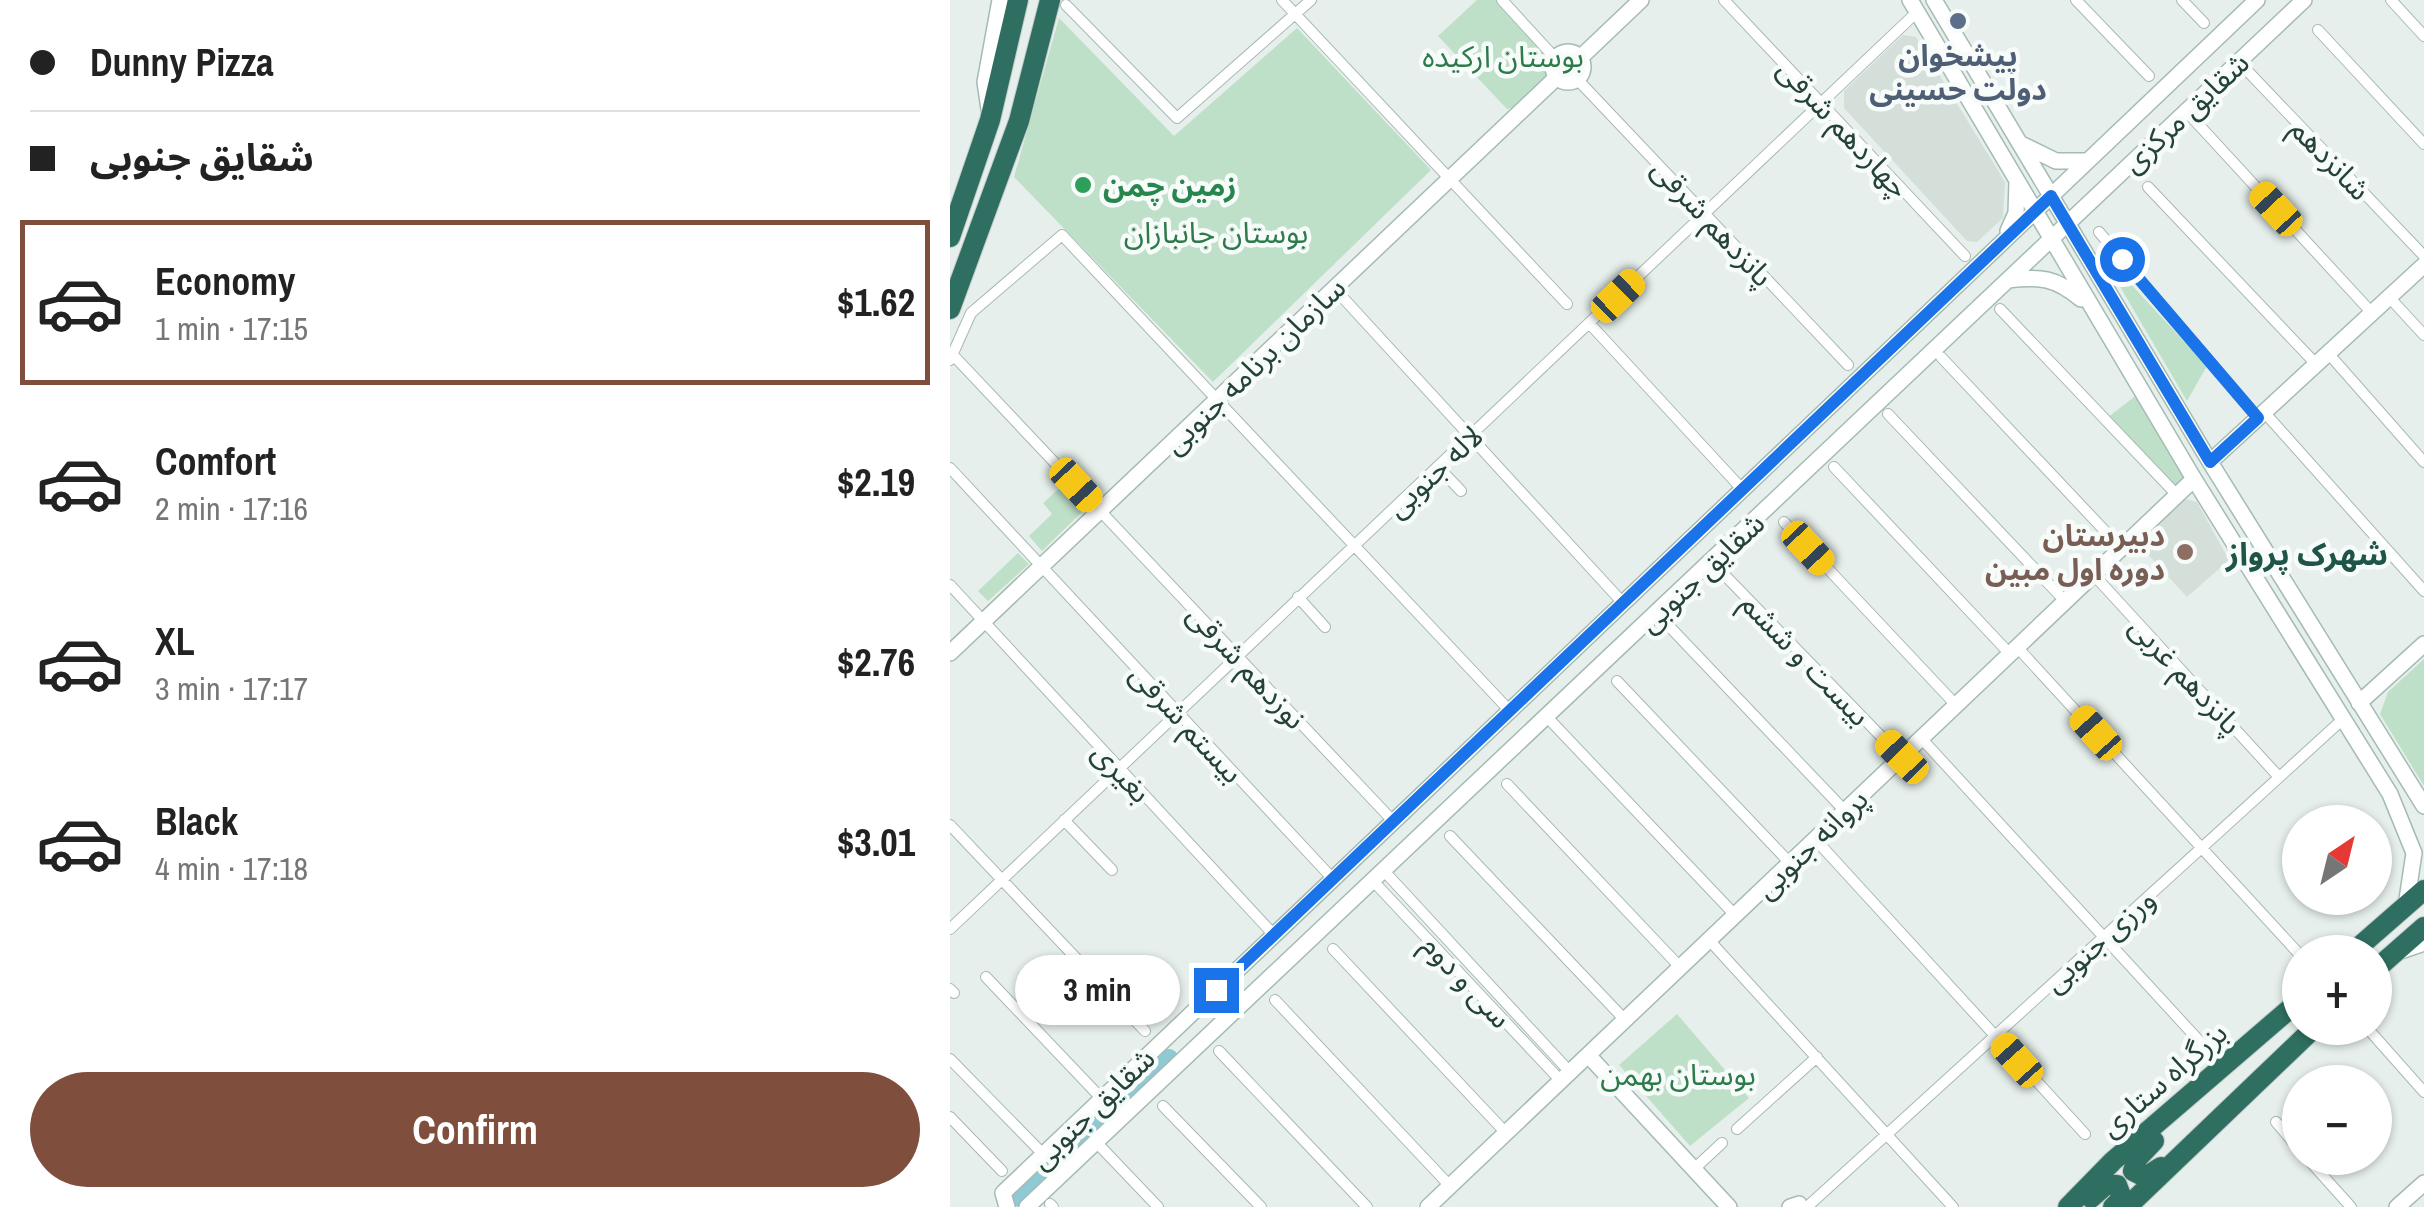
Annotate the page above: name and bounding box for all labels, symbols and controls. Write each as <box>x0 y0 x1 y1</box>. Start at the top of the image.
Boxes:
marker: پیشخوان دولت حسینی <box>1947 10 1969 32</box>
place label: پیشخوان دولت حسینی <box>1869 35 2047 109</box>
park label: بوستان ارکیده <box>1422 36 1584 76</box>
text: Dunny Pizza <box>90 37 274 88</box>
street label: شقایق مرکزی <box>2113 43 2257 181</box>
street label: چهاردهم شرقی <box>1766 50 1919 209</box>
street label: شانزدهم <box>2279 109 2380 212</box>
text: شقایق جنوبی <box>90 132 314 183</box>
street label: پانزدهم شرقی <box>1640 149 1783 298</box>
place label: زمین چمن <box>1103 165 1237 206</box>
marker: زمین چمن <box>1072 174 1094 196</box>
car <box>2245 177 2307 241</box>
park label: بوستان جانبازان <box>1124 212 1308 252</box>
route start <box>2100 237 2145 282</box>
text: Economy <box>155 256 295 307</box>
icon: car <box>35 258 125 348</box>
car <box>1586 264 1650 328</box>
street label: سازمان برنامه جنوبی <box>1154 268 1354 462</box>
text: $1.62 <box>837 277 915 328</box>
text: 1 min · 17:15 <box>155 307 308 350</box>
street label: لاله جنوبی <box>1377 416 1491 526</box>
text: Comfort <box>155 436 276 487</box>
icon: car <box>35 438 125 528</box>
car <box>1045 453 1107 517</box>
text: $2.19 <box>837 457 915 508</box>
text: 2 min · 17:16 <box>155 487 308 530</box>
street label: شقایق جنوبی <box>1629 503 1773 641</box>
place label: دبیرستان دوره اول مبین <box>1985 515 2165 589</box>
car <box>1777 516 1839 580</box>
district label: شهرک پرواز <box>2224 532 2388 575</box>
marker: دبیرستان دوره اول مبین <box>2174 541 2196 563</box>
street label: بیست و ششم <box>1730 584 1880 737</box>
street label: نوزدهم شرقی <box>1176 595 1315 740</box>
street label: پانزدهم غربی <box>2118 607 2251 746</box>
text: XL <box>155 616 195 667</box>
icon: car <box>35 618 125 708</box>
text: $2.76 <box>837 637 915 688</box>
street label: بیستم شرقی <box>1118 655 1253 794</box>
text: 3 min · 17:17 <box>155 667 308 710</box>
car <box>2065 701 2127 765</box>
car <box>1870 725 1934 789</box>
street label: بغیری <box>1084 733 1160 811</box>
street label: پروانه جنوبی <box>1746 779 1877 907</box>
text: Black <box>155 796 238 847</box>
icon: car <box>35 798 125 888</box>
north arrow <box>2282 805 2392 915</box>
map controls <box>2282 805 2392 1175</box>
text: $3.01 <box>837 817 915 868</box>
text: 4 min · 17:18 <box>155 847 308 890</box>
street label: ورزی جنوبی <box>2035 879 2163 1001</box>
street label: سی و دوم <box>1411 925 1521 1039</box>
button: + <box>2282 935 2392 1045</box>
callout: 3 min <box>1016 955 1181 1025</box>
text: 3 min <box>1063 968 1132 1011</box>
route end <box>1194 968 1239 1013</box>
street label: بزرگراه ستاری <box>2091 1013 2235 1145</box>
car <box>1986 1028 2048 1092</box>
street label: شقایق جنوبی <box>1021 1038 1163 1178</box>
park label: بوستان بهمن <box>1600 1054 1756 1094</box>
button: − <box>2282 1065 2392 1175</box>
button: Confirm <box>30 1072 920 1187</box>

